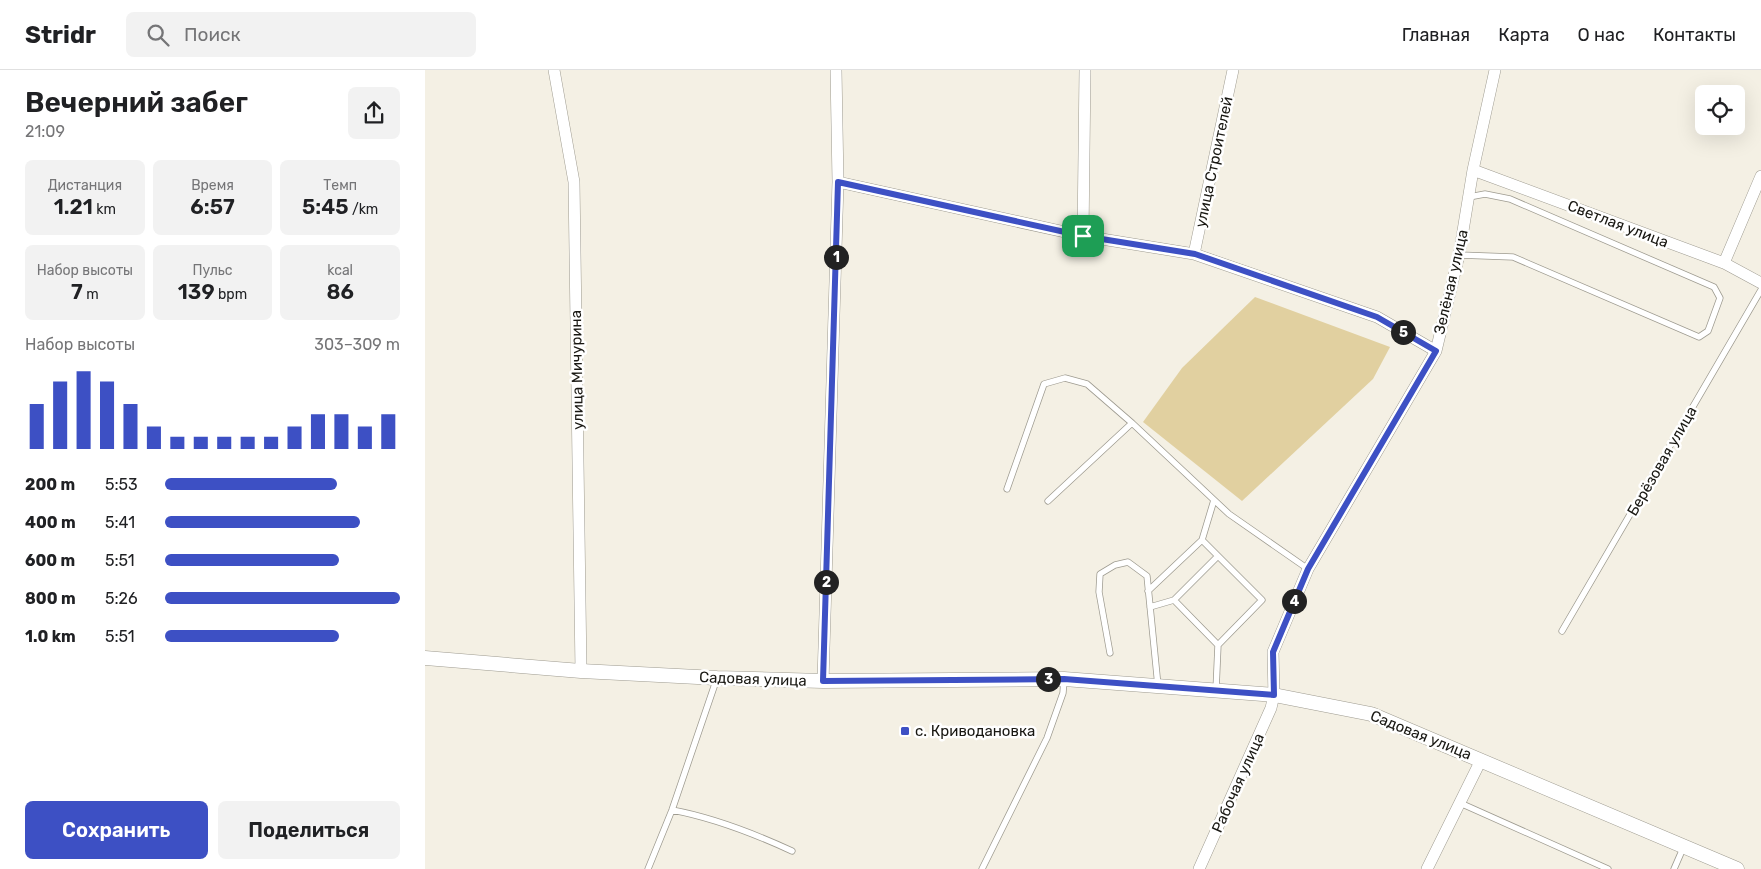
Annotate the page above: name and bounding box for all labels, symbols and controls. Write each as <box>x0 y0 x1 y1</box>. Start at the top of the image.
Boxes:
search box <box>126 12 476 57</box>
text: Stridr <box>25 21 96 49</box>
icon: search <box>144 21 172 49</box>
text: Поиск <box>184 23 241 46</box>
text: Главная <box>1402 24 1470 46</box>
text: Карта <box>1498 24 1550 46</box>
text: О нас <box>1578 24 1625 46</box>
text: Контакты <box>1653 24 1736 46</box>
map controls <box>1695 85 1745 135</box>
button: locate <box>1695 85 1745 135</box>
text: Вечерний забег <box>25 86 248 119</box>
button: share <box>348 87 400 139</box>
street label: улица Строителей <box>1191 95 1237 229</box>
text: 21:09 <box>25 122 65 141</box>
text: Дистанция <box>48 177 122 194</box>
text: Время <box>191 177 234 194</box>
text: Темп <box>323 177 357 194</box>
text: 1.21 <box>54 194 93 219</box>
text: 6:57 <box>190 194 235 219</box>
text: 5:45 <box>302 194 348 219</box>
street label: Светлая улица <box>1565 197 1671 251</box>
text: km <box>93 201 116 218</box>
text: /km <box>348 201 378 218</box>
pin <box>1062 215 1104 257</box>
icon: arrive <box>1069 222 1097 250</box>
street label: Зелёная улица <box>1430 228 1472 336</box>
pin: 1 <box>823 244 849 270</box>
text: 1 <box>833 249 840 266</box>
text: Набор высоты <box>37 262 133 279</box>
text: Пульс <box>192 262 233 279</box>
text: kcal <box>327 262 353 279</box>
text: 7 <box>71 279 83 304</box>
text: 139 <box>178 279 215 304</box>
text: 86 <box>326 279 354 304</box>
text: m <box>83 286 99 303</box>
text: bpm <box>215 286 247 303</box>
street label: улица Мичурина <box>567 310 587 430</box>
pin: 5 <box>1391 320 1415 344</box>
text: 5 <box>1399 324 1408 341</box>
text: Набор высоты <box>25 335 135 354</box>
text: 303–309 m <box>314 335 400 354</box>
street label: Берёзовая улица <box>1623 403 1701 519</box>
text: 200 m <box>25 475 75 494</box>
text: 5:53 <box>105 475 138 494</box>
text: 400 m <box>25 513 76 532</box>
text: 5:41 <box>105 513 135 532</box>
text: 600 m <box>25 551 75 570</box>
text: 5:51 <box>105 551 135 570</box>
pin: 2 <box>813 570 839 594</box>
text: 2 <box>822 574 831 591</box>
pin: 4 <box>1281 588 1307 614</box>
text: 800 m <box>25 589 76 608</box>
text: 5:26 <box>105 589 138 608</box>
text: 4 <box>1290 593 1299 610</box>
text: 1.0 km <box>25 627 76 646</box>
text: 5:51 <box>105 627 135 646</box>
pin: 3 <box>1035 666 1061 692</box>
street label: Садовая улица <box>699 668 807 690</box>
text: 3 <box>1044 671 1053 688</box>
street label: Садовая улица <box>1368 707 1474 763</box>
place label: с. Криводановка <box>915 722 1035 740</box>
marker: с. Криводановка <box>899 725 911 737</box>
street label: Рабочая улица <box>1208 731 1268 835</box>
button: Сохранить <box>25 801 208 859</box>
button: Поделиться <box>218 801 400 859</box>

